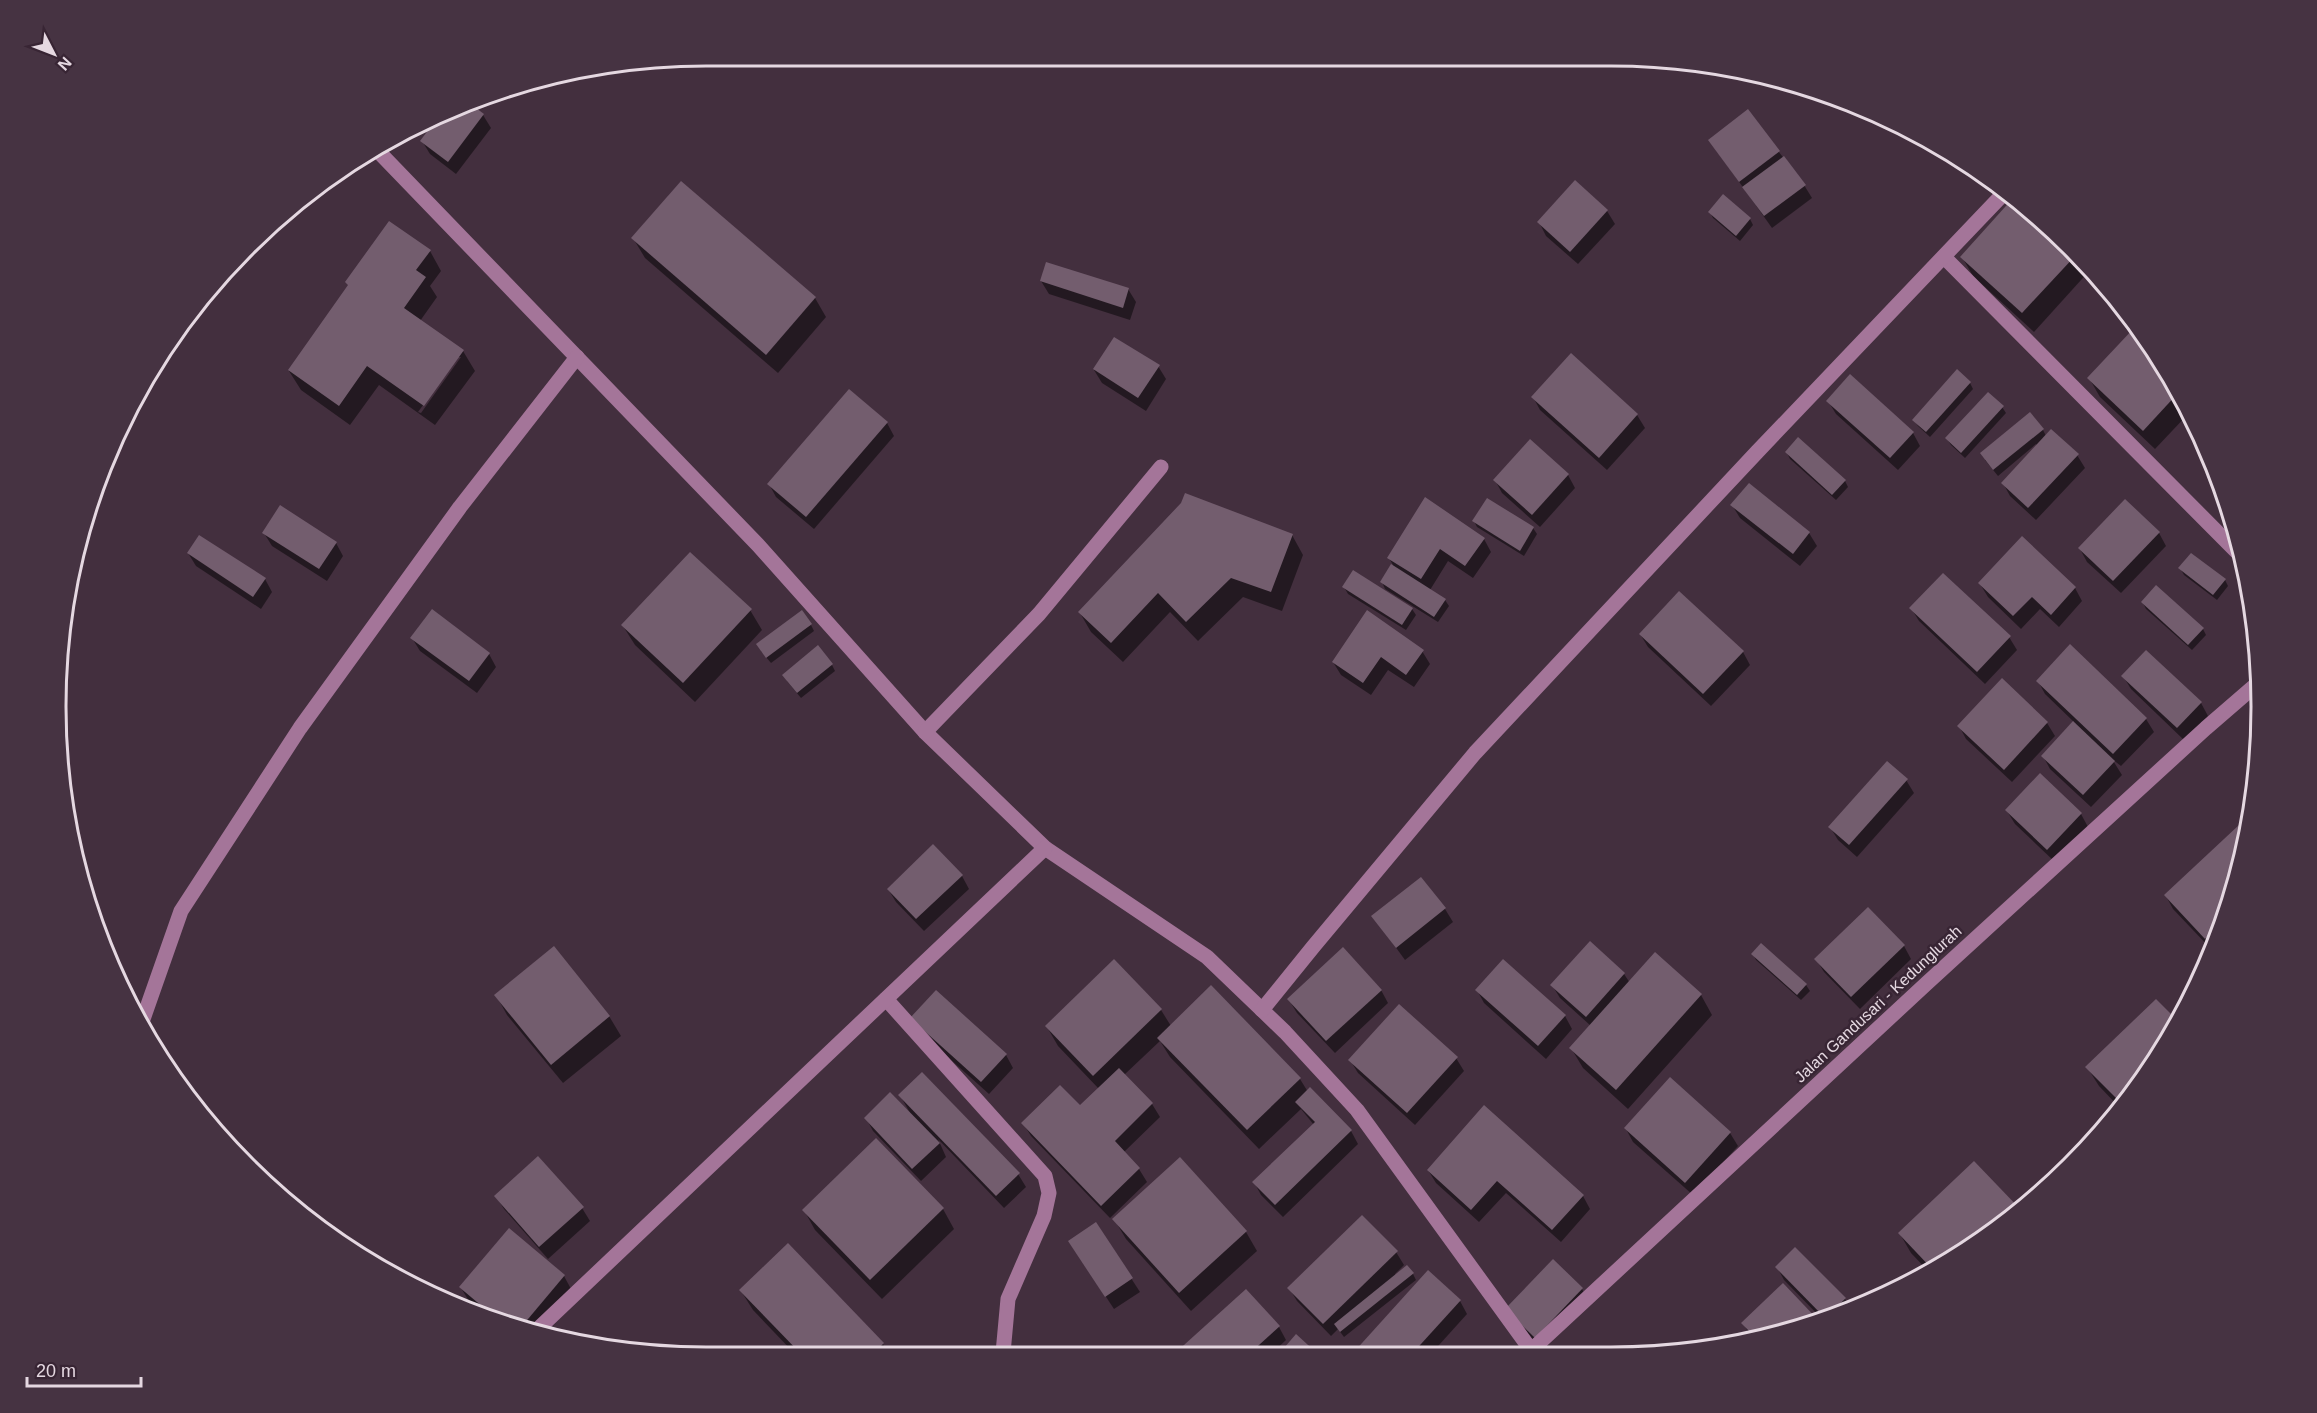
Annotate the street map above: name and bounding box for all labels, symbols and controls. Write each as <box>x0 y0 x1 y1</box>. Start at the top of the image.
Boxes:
north arrow <box>24 24 84 84</box>
text: N <box>55 54 75 74</box>
street label: Jalan Gandusari - Kedunglurah <box>1791 922 1965 1086</box>
scale bar <box>27 1350 141 1388</box>
text: 20 m <box>36 1361 76 1381</box>

